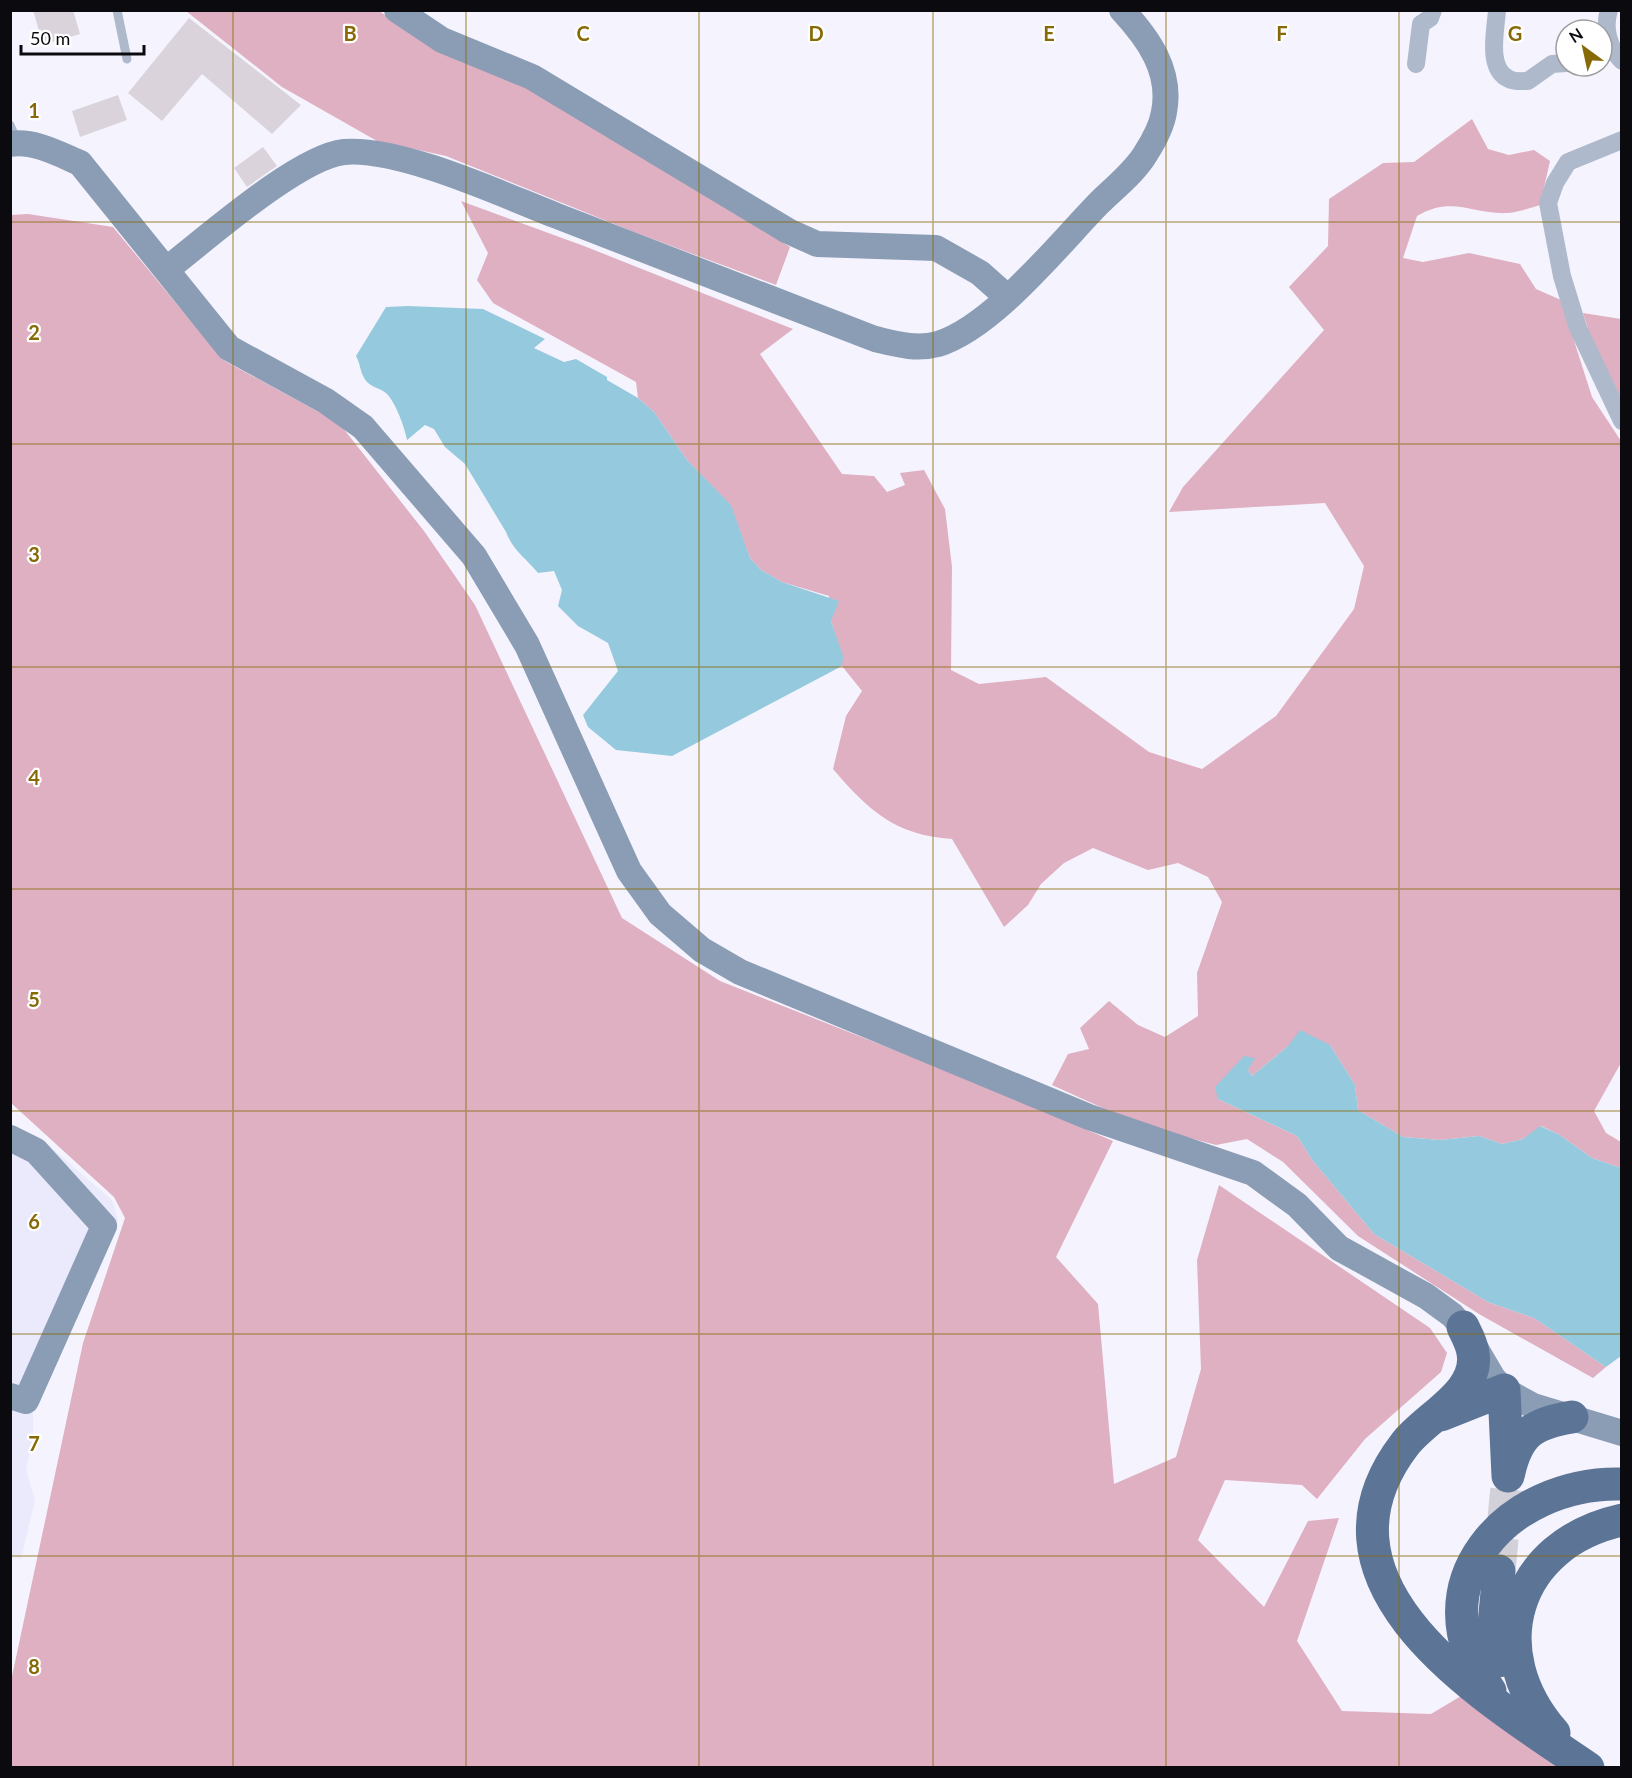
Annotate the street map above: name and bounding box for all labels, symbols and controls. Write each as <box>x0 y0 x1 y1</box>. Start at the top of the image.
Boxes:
scale bar <box>21 18 144 56</box>
north arrow <box>1554 18 1614 78</box>
text: B <box>343 21 357 45</box>
text: C <box>576 21 590 45</box>
text: D <box>808 21 824 45</box>
text: E <box>1043 21 1055 45</box>
text: F <box>1276 21 1288 45</box>
text: G <box>1508 21 1522 45</box>
text: N <box>1565 24 1586 46</box>
text: 50 m <box>30 27 70 49</box>
text: 1 <box>28 98 40 122</box>
text: 2 <box>28 320 40 344</box>
text: 3 <box>28 542 40 566</box>
text: 4 <box>28 765 40 789</box>
text: 5 <box>28 987 40 1011</box>
text: 6 <box>28 1209 40 1233</box>
text: 7 <box>28 1431 40 1455</box>
text: 8 <box>28 1654 40 1678</box>

